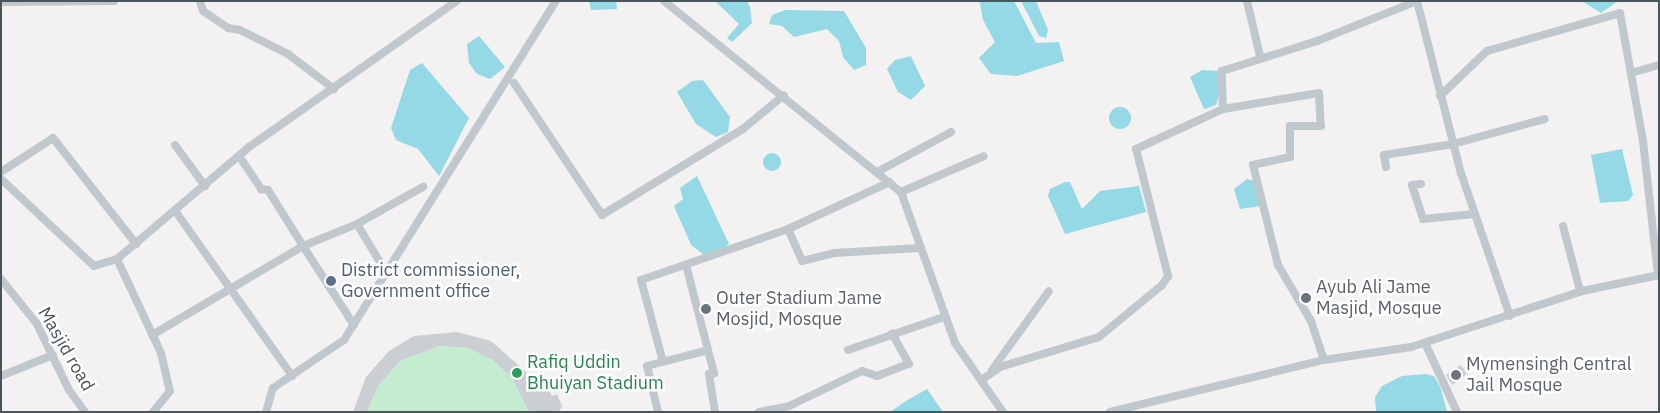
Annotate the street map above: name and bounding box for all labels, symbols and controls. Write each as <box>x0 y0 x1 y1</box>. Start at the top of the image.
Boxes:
place label: District commissioner, Government office <box>341 260 520 302</box>
marker: District commissioner, Government office <box>325 275 337 287</box>
place label: Ayub Ali Jame Masjid, Mosque <box>1316 277 1442 320</box>
place label: Outer Stadium Jame Mosjid, Mosque <box>716 288 882 330</box>
marker: Ayub Ali Jame Masjid, Mosque <box>1300 292 1312 304</box>
street label: Masjid road <box>33 303 99 395</box>
marker: Outer Stadium Jame Mosjid, Mosque <box>700 303 712 315</box>
place label: Rafiq Uddin Bhuiyan Stadium <box>527 352 664 394</box>
place label: Mymensingh Central Jail Mosque <box>1466 354 1632 396</box>
marker: Rafiq Uddin Bhuiyan Stadium <box>511 367 523 379</box>
marker: Mymensingh Central Jail Mosque <box>1450 369 1462 381</box>

